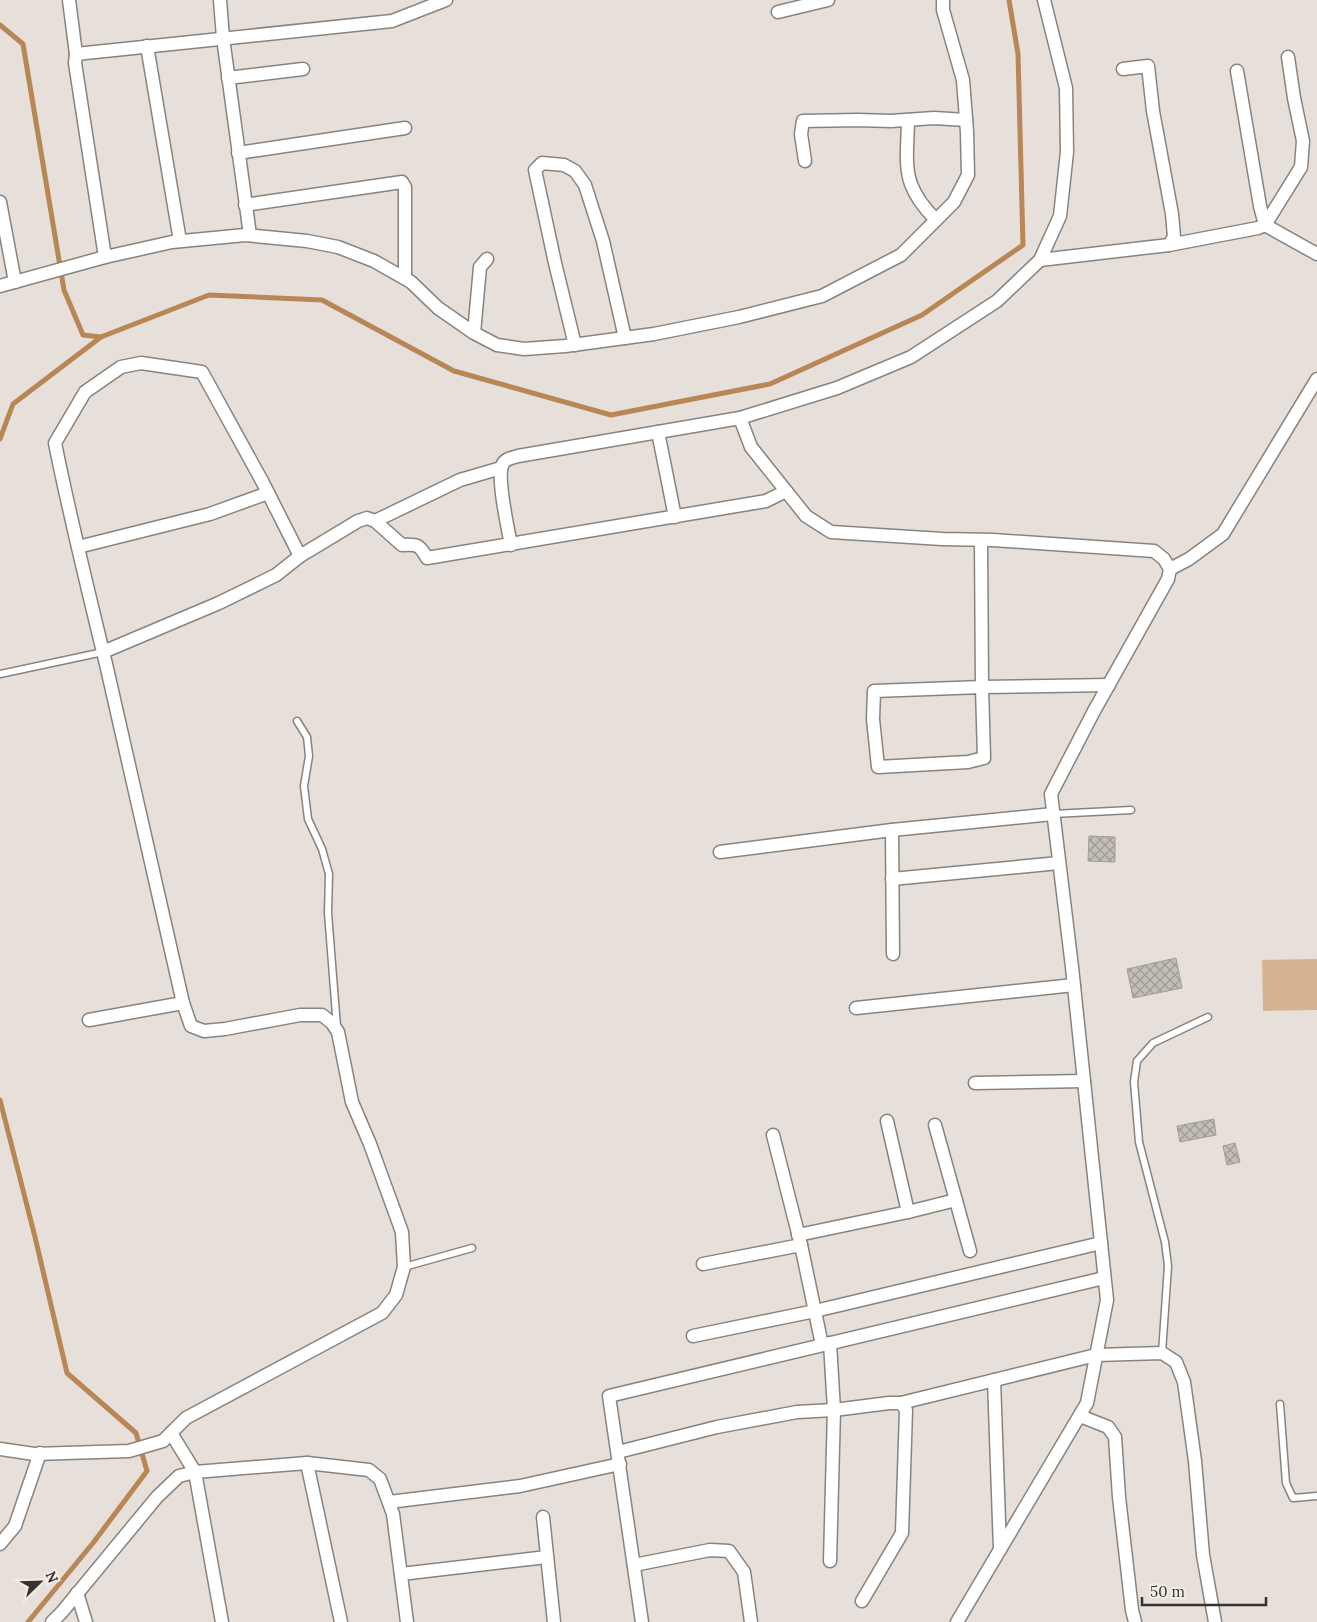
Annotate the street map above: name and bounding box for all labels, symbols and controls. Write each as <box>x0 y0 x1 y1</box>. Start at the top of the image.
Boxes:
north arrow <box>15 1557 65 1607</box>
text: N <box>42 1568 62 1586</box>
scale bar <box>1142 1574 1266 1606</box>
text: 50 m <box>1150 1582 1185 1601</box>

